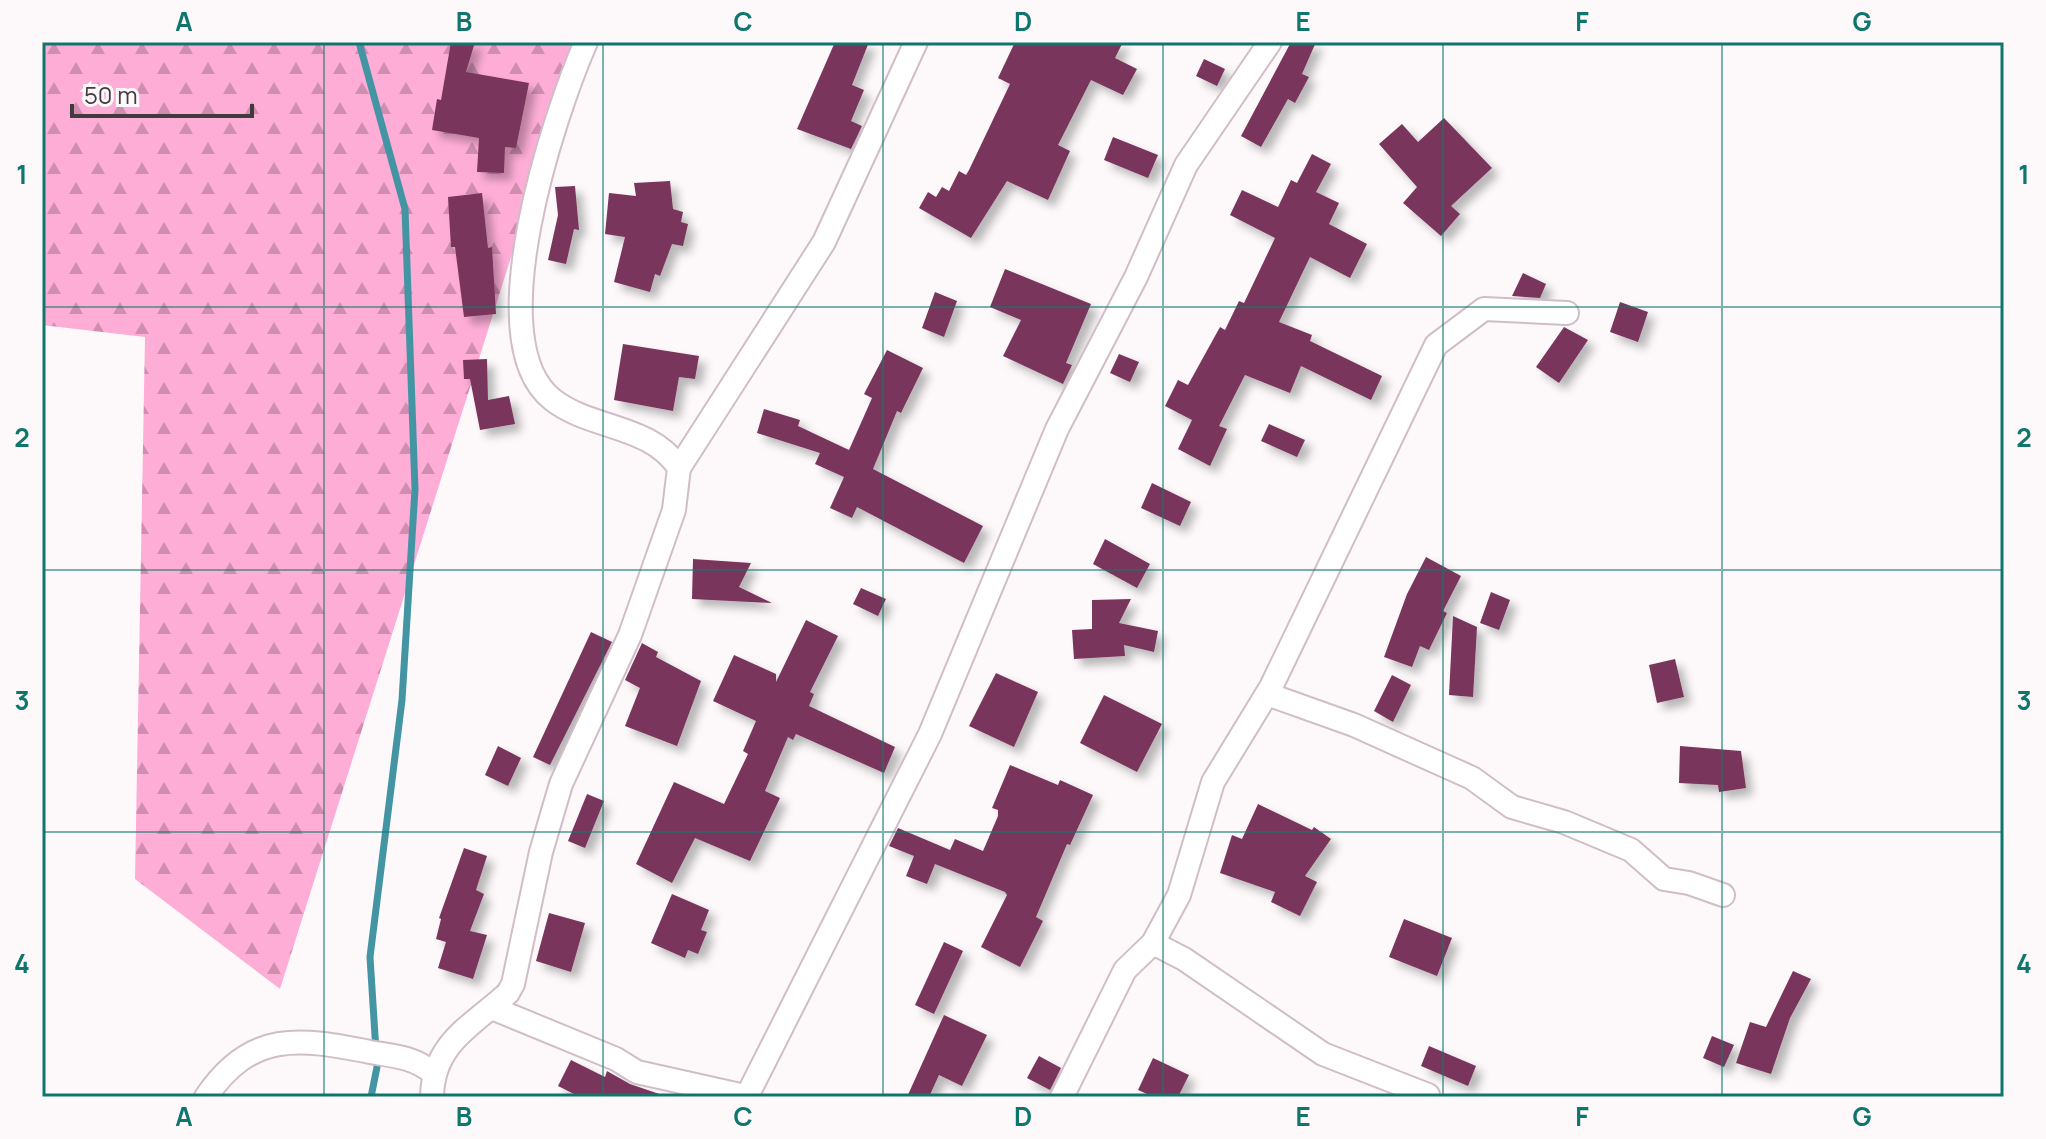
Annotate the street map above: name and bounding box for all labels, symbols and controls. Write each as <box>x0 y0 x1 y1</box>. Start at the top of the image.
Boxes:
text: A <box>175 3 193 39</box>
text: B <box>456 3 472 39</box>
text: C <box>733 3 753 39</box>
text: D <box>1014 3 1032 39</box>
text: E <box>1295 3 1311 39</box>
text: F <box>1575 3 1589 39</box>
text: G <box>1852 3 1872 39</box>
scale bar <box>72 68 252 118</box>
text: 50 m <box>84 78 138 111</box>
text: 1 <box>16 156 28 192</box>
text: 1 <box>2018 156 2030 192</box>
text: 2 <box>14 419 30 455</box>
text: 2 <box>2016 419 2032 455</box>
text: 3 <box>14 682 30 718</box>
text: 3 <box>2016 682 2032 718</box>
text: 4 <box>14 945 30 981</box>
text: 4 <box>2016 945 2032 981</box>
text: A <box>175 1098 193 1134</box>
text: B <box>456 1098 472 1134</box>
text: C <box>733 1098 753 1134</box>
text: D <box>1014 1098 1032 1134</box>
text: E <box>1295 1098 1311 1134</box>
text: F <box>1575 1098 1589 1134</box>
text: G <box>1852 1098 1872 1134</box>

